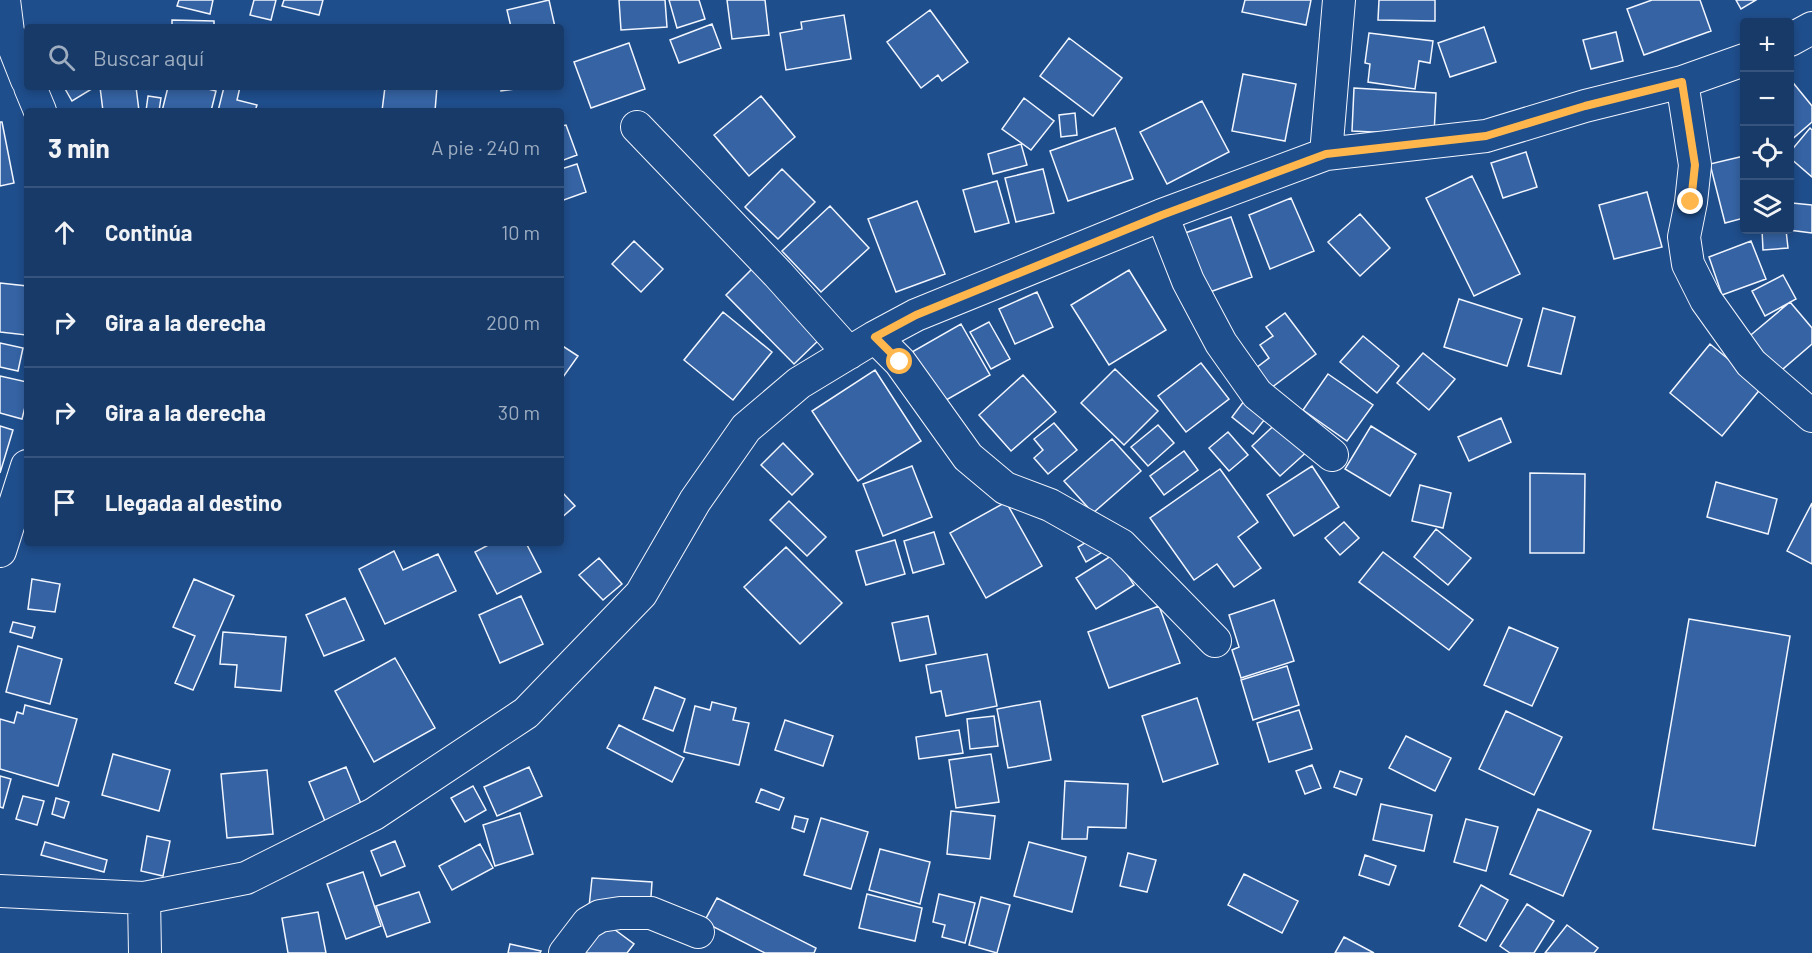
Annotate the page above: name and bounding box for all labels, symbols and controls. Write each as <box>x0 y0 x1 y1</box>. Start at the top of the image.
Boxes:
map controls <box>1740 18 1794 234</box>
button: + <box>1740 18 1794 72</box>
search box <box>24 24 564 90</box>
icon: search <box>45 41 78 74</box>
text: Buscar aquí <box>93 44 204 70</box>
button: − <box>1740 72 1794 126</box>
button: locate <box>1740 126 1794 180</box>
text: 3 min <box>48 132 110 163</box>
text: A pie · 240 m <box>431 135 540 159</box>
button: layers <box>1740 180 1794 234</box>
route end <box>1677 188 1703 214</box>
icon: ahead <box>48 216 81 249</box>
text: Continúa <box>105 219 192 245</box>
text: 10 m <box>501 220 540 244</box>
icon: right <box>48 306 81 339</box>
text: Gira a la derecha <box>105 309 266 335</box>
text: 200 m <box>486 310 540 334</box>
route start <box>886 348 912 374</box>
icon: right <box>48 396 81 429</box>
text: Gira a la derecha <box>105 399 266 425</box>
text: 30 m <box>498 400 540 424</box>
icon: arrive <box>48 486 81 519</box>
text: Llegada al destino <box>105 489 282 515</box>

